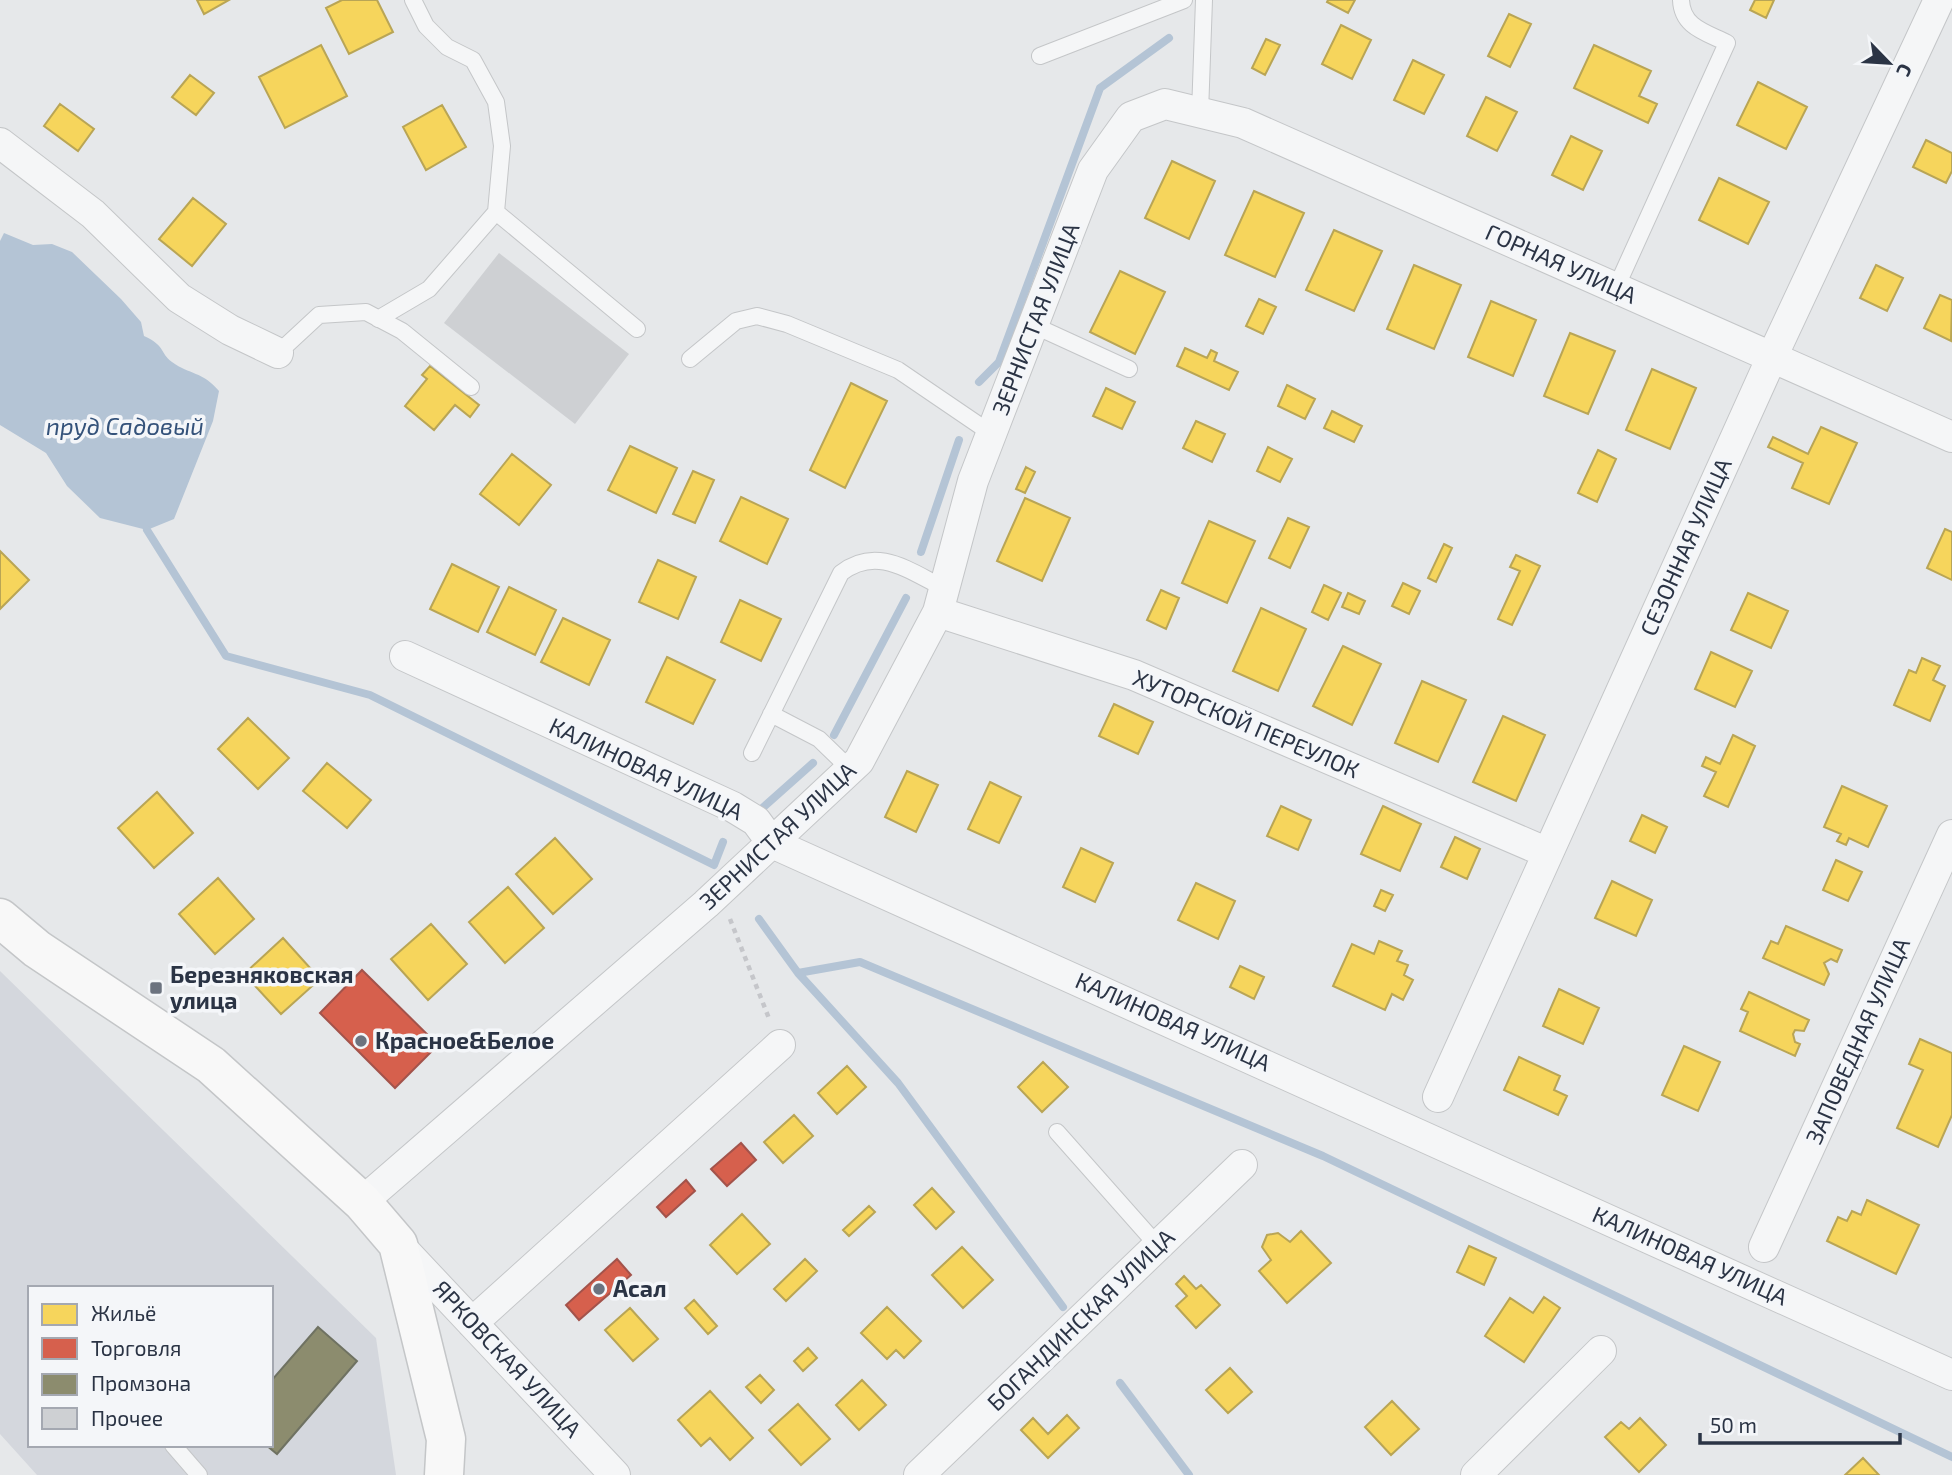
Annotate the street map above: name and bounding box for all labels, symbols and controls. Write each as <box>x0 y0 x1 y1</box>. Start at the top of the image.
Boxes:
north arrow <box>1854 28 1924 98</box>
text: С <box>1892 60 1918 80</box>
street label: ГОРНАЯ УЛИЦА <box>1482 217 1642 309</box>
street label: ЗЕРНИСТАЯ УЛИЦА <box>986 218 1085 419</box>
water label: пруд Садовый <box>46 411 204 440</box>
street label: СЕЗОННАЯ УЛИЦА <box>1633 453 1737 640</box>
street label: ХУТОРСКОЙ ПЕРЕУЛОК <box>1129 663 1364 783</box>
street label: КАЛИНОВАЯ УЛИЦА <box>545 711 748 826</box>
street label: ЗЕРНИСТАЯ УЛИЦА <box>693 755 862 915</box>
street label: ЗАПОВЕДНАЯ УЛИЦА <box>1799 933 1915 1148</box>
place label: Березняковская улица <box>170 960 354 1014</box>
street label: КАЛИНОВАЯ УЛИЦА <box>1072 965 1276 1077</box>
marker: Березняковская улица <box>148 980 164 996</box>
place label: Красное&Белое <box>375 1026 554 1054</box>
marker: Красное&Белое <box>353 1033 369 1049</box>
street label: КАЛИНОВАЯ УЛИЦА <box>1589 1199 1793 1311</box>
street label: БОГАНДИНСКАЯ УЛИЦА <box>981 1222 1180 1416</box>
street label: ЯРКОВСКАЯ УЛИЦА <box>428 1274 588 1443</box>
place label: Асал <box>613 1274 667 1302</box>
marker: Асал <box>591 1281 607 1297</box>
legend <box>28 1286 273 1447</box>
text: Жильё <box>91 1300 156 1325</box>
text: Торговля <box>91 1335 181 1360</box>
text: Промзона <box>91 1370 191 1395</box>
scale bar <box>1700 1402 1899 1446</box>
text: Прочее <box>91 1405 163 1430</box>
text: 50 m <box>1710 1412 1757 1437</box>

